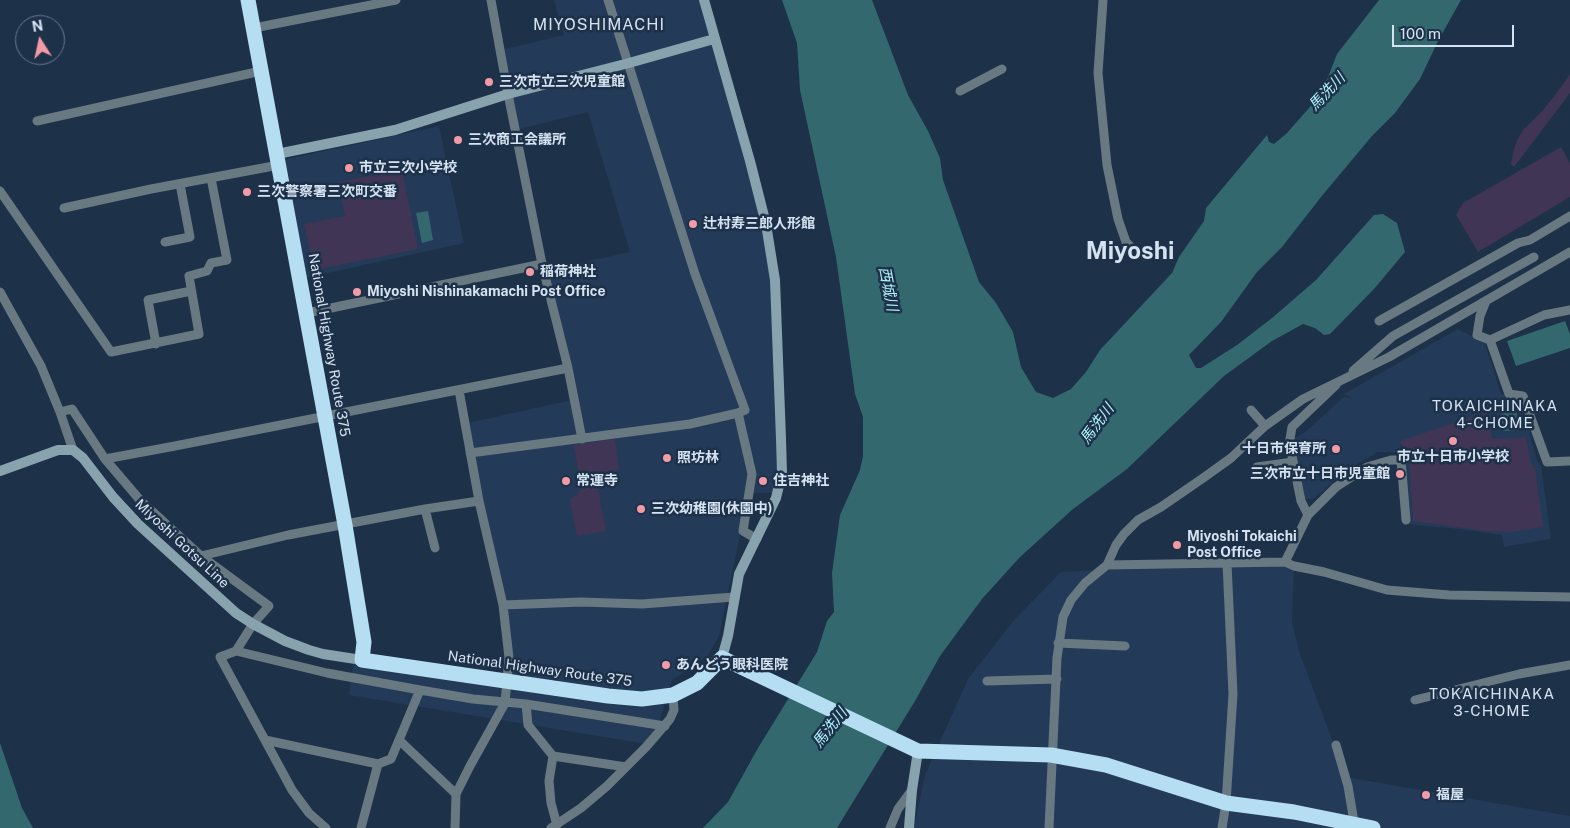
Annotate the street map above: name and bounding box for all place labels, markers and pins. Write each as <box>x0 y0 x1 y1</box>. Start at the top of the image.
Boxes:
place label: 三次市立三次児童館 <box>499 74 625 90</box>
marker: 三次市立三次児童館 <box>483 76 495 88</box>
place label: 三次商工会議所 <box>468 132 566 148</box>
marker: 三次商工会議所 <box>452 134 464 146</box>
place label: 市立三次小学校 <box>359 160 457 176</box>
marker: 市立三次小学校 <box>343 162 355 174</box>
place label: 三次警察署三次町交番 <box>257 184 397 200</box>
marker: 三次警察署三次町交番 <box>241 186 253 198</box>
place label: 辻村寿三郎人形館 <box>703 216 815 232</box>
marker: 辻村寿三郎人形館 <box>687 218 699 230</box>
place label: 稲荷神社 <box>540 264 596 280</box>
marker: 稲荷神社 <box>524 266 536 278</box>
place label: Miyoshi Nishinakamachi Post Office <box>367 284 605 300</box>
marker: Miyoshi Nishinakamachi Post Office <box>351 286 363 298</box>
marker: 市立十日市小学校 <box>1447 435 1459 447</box>
place label: 十日市保育所 <box>1242 441 1326 457</box>
marker: 十日市保育所 <box>1330 443 1342 455</box>
place label: 市立十日市小学校 <box>1397 449 1509 465</box>
place label: 照坊林 <box>677 450 719 466</box>
marker: 照坊林 <box>661 452 673 464</box>
place label: 三次市立十日市児童館 <box>1250 466 1390 482</box>
marker: 三次市立十日市児童館 <box>1394 468 1406 480</box>
place label: 常運寺 <box>576 473 618 489</box>
place label: 住吉神社 <box>773 473 829 489</box>
marker: 常運寺 <box>560 475 572 487</box>
marker: 住吉神社 <box>757 475 769 487</box>
place label: 三次幼稚園(休園中) <box>651 501 772 517</box>
marker: 三次幼稚園(休園中) <box>635 503 647 515</box>
place label: Miyoshi Tokaichi Post Office <box>1187 529 1297 562</box>
marker: Miyoshi Tokaichi Post Office <box>1171 539 1183 551</box>
place label: あんどう眼科医院 <box>676 657 788 673</box>
marker: あんどう眼科医院 <box>660 659 672 671</box>
place label: 福屋 <box>1436 787 1464 803</box>
marker: 福屋 <box>1420 789 1432 801</box>

